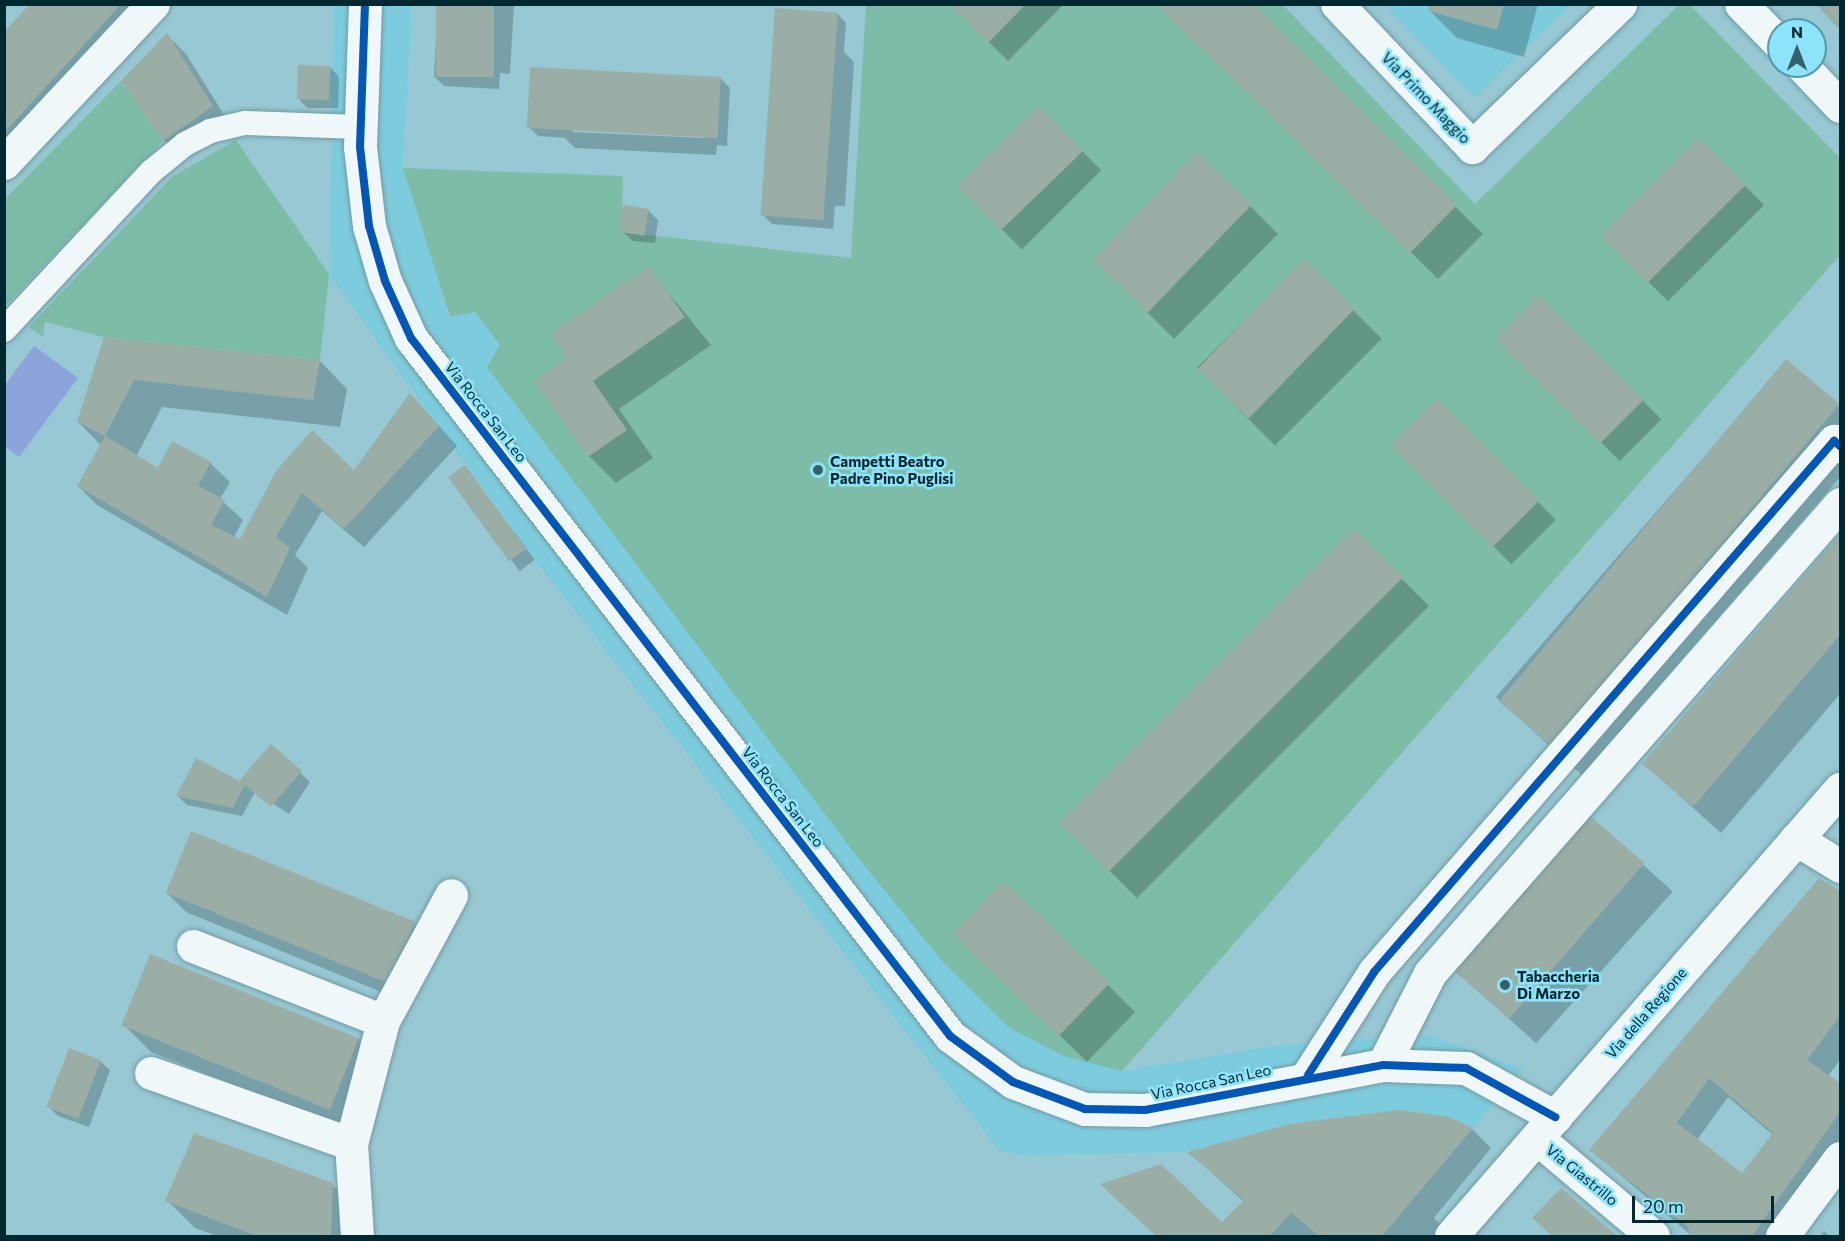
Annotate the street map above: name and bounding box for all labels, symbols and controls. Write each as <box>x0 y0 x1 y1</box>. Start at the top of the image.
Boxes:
north arrow <box>1767 18 1827 78</box>
text: N <box>1791 22 1803 41</box>
street label: Via Primo Maggio <box>1378 49 1474 147</box>
street label: Via Rocca San Leo <box>441 358 531 466</box>
place label: Campetti Beatro Padre Pino Puglisi <box>830 452 954 487</box>
marker: Campetti Beatro Padre Pino Puglisi <box>811 463 825 477</box>
street label: Via Rocca San Leo <box>738 743 828 851</box>
street label: Via della Regione <box>1602 964 1690 1062</box>
place label: Tabaccheria Di Marzo <box>1517 967 1600 1002</box>
marker: Tabaccheria Di Marzo <box>1498 978 1512 992</box>
street label: Via Rocca San Leo <box>1149 1060 1273 1104</box>
street label: Via Giastrillo <box>1543 1141 1621 1209</box>
scale bar <box>1635 1184 1778 1222</box>
text: 20 m <box>1643 1195 1684 1217</box>

